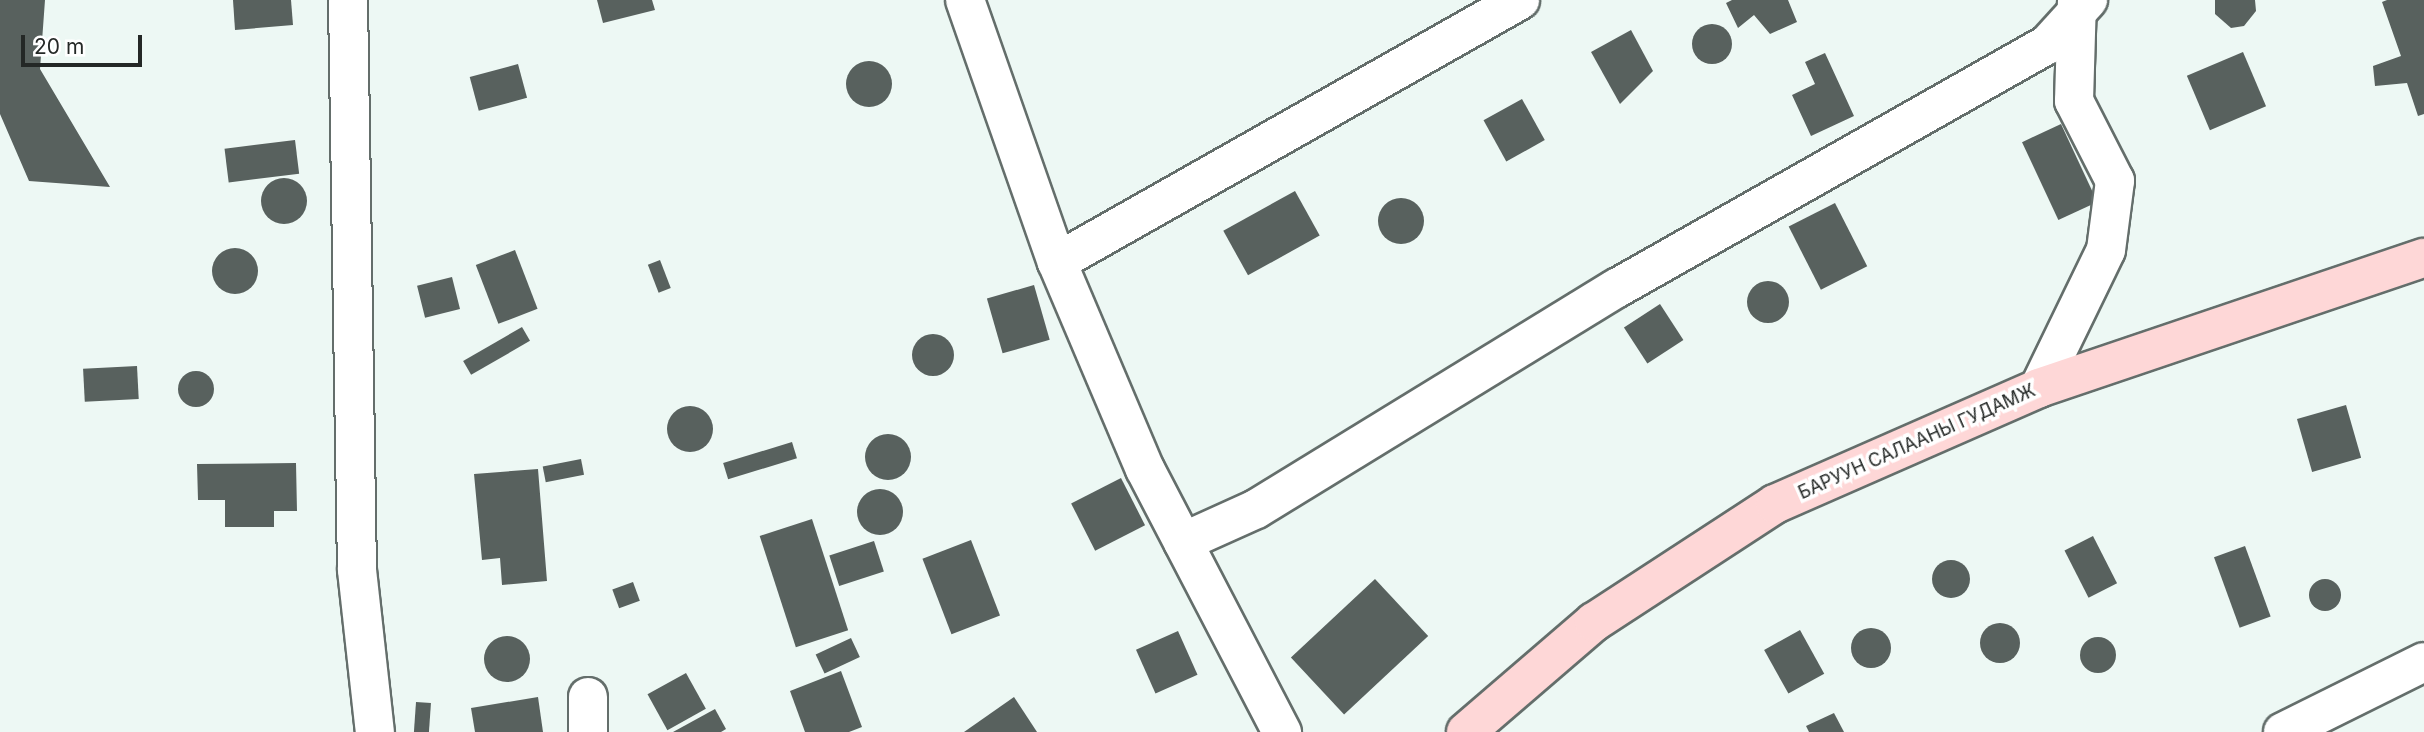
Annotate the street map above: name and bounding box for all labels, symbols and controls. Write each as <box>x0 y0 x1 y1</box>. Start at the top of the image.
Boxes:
scale bar <box>24 21 145 65</box>
text: 20 m <box>34 34 84 59</box>
street label: БАРУУН САЛААНЫ ГУДАМЖ <box>1795 380 2039 504</box>

